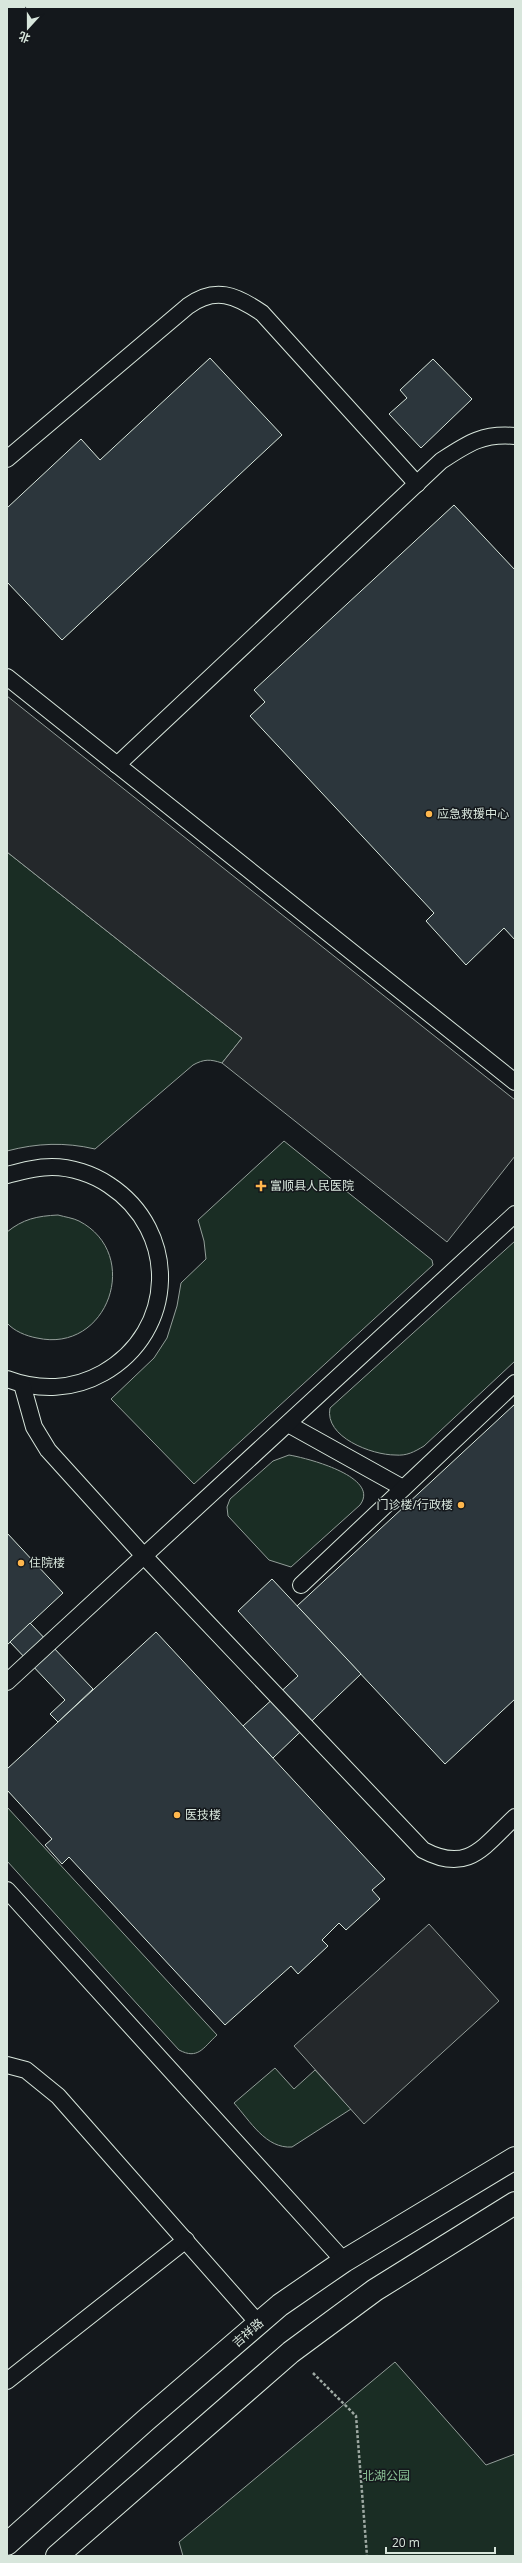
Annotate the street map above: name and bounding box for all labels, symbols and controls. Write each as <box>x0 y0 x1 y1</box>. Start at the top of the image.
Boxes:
north arrow <box>8 8 48 48</box>
text: 北 <box>16 29 32 47</box>
place label: 应急救援中心 <box>437 805 509 822</box>
marker: 应急救援中心 <box>424 809 434 819</box>
place label: 富顺县人民医院 <box>270 1177 354 1194</box>
marker: 富顺县人民医院 <box>255 1180 267 1192</box>
place label: 门诊楼/行政楼 <box>377 1496 453 1513</box>
marker: 门诊楼/行政楼 <box>456 1500 466 1510</box>
place label: 住院楼 <box>29 1554 65 1571</box>
marker: 住院楼 <box>16 1558 26 1568</box>
place label: 医技楼 <box>185 1806 221 1823</box>
marker: 医技楼 <box>172 1810 182 1820</box>
street label: 吉祥路 <box>229 2314 267 2351</box>
park label: 北湖公园 <box>362 2467 410 2484</box>
scale bar <box>386 2529 495 2555</box>
text: 20 m <box>392 2534 420 2551</box>

